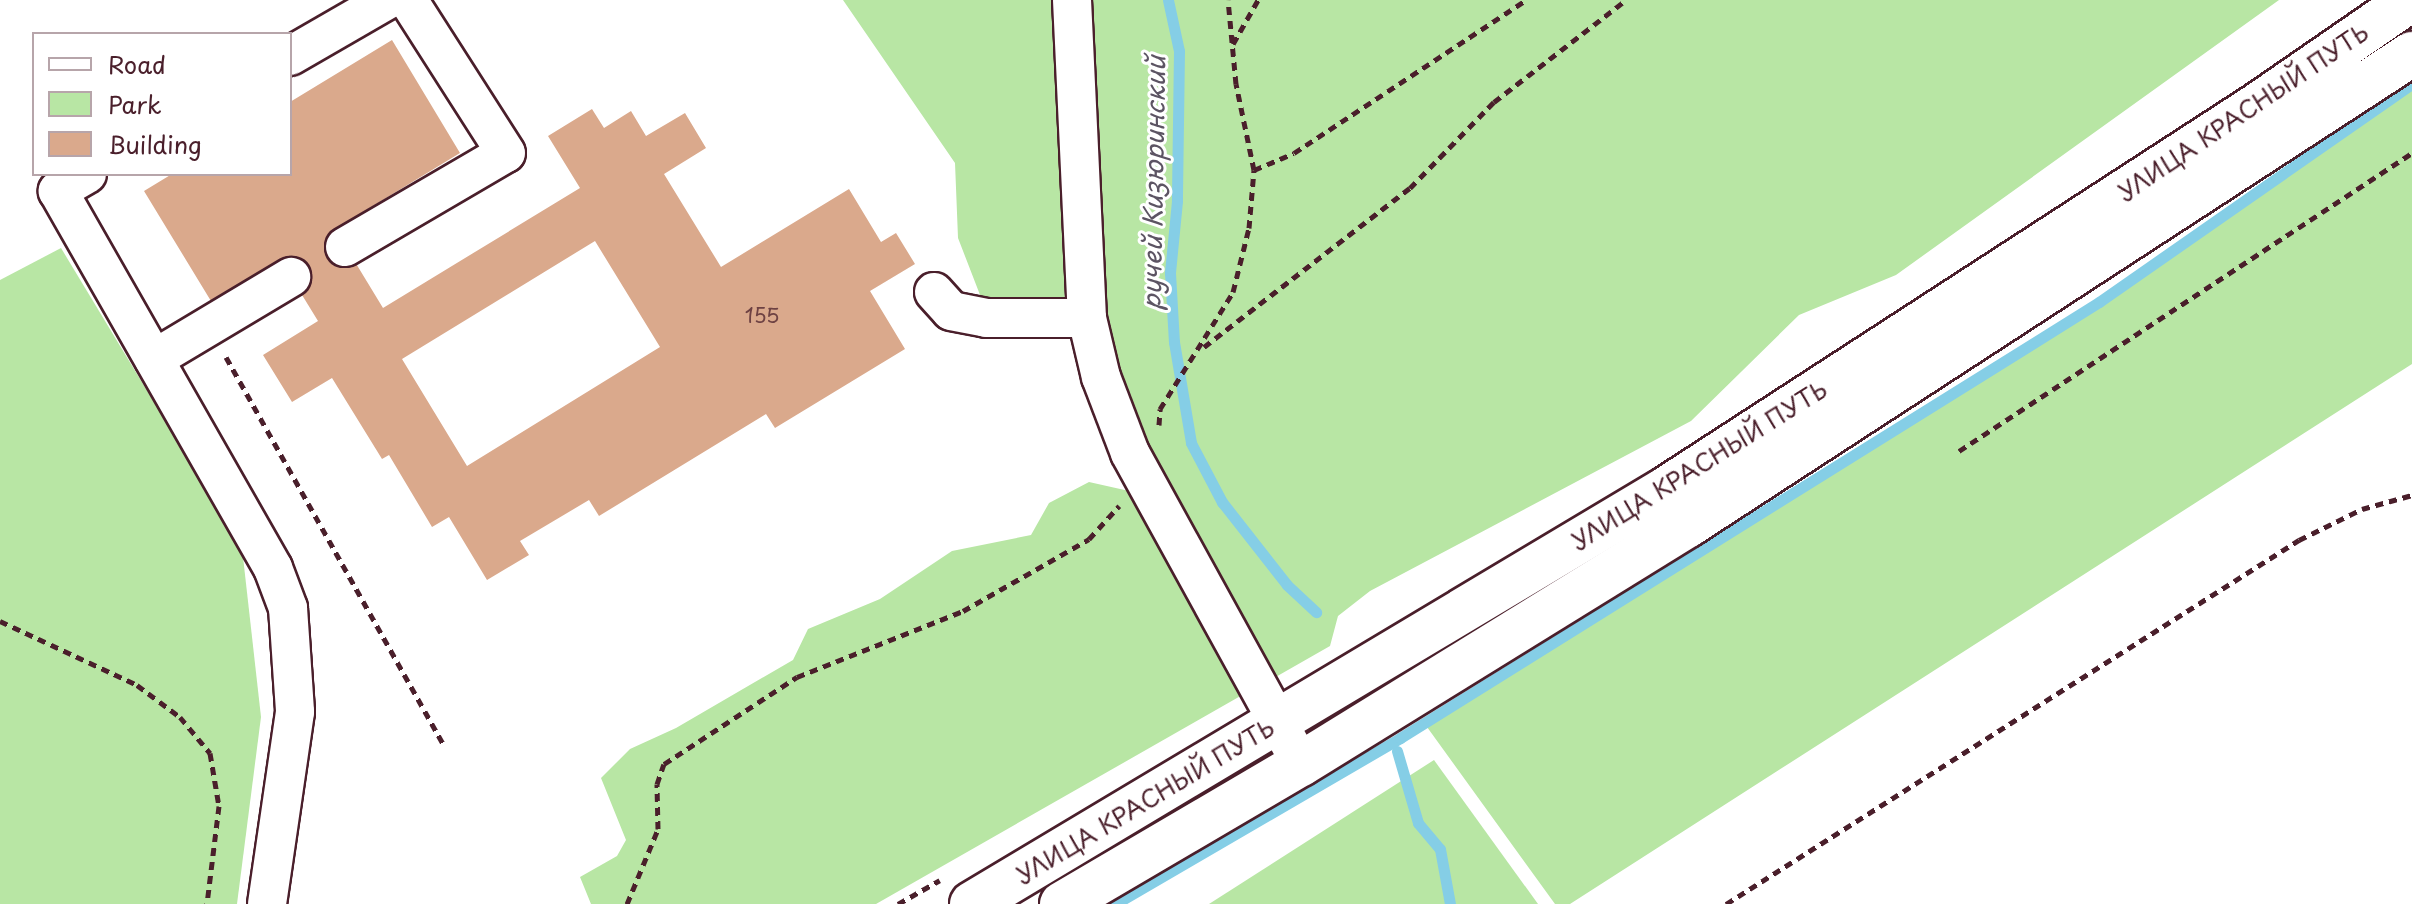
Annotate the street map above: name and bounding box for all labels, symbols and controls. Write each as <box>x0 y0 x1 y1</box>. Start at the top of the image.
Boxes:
street label: УЛИЦА КРАСНЫЙ ПУТЬ <box>2111 17 2375 207</box>
legend <box>32 32 292 176</box>
text: Road <box>108 46 166 82</box>
water label: ручей Кизюринский <box>1135 55 1171 311</box>
text: Park <box>108 86 162 122</box>
text: Building <box>108 126 202 162</box>
house number: 155 <box>745 303 779 327</box>
street label: УЛИЦА КРАСНЫЙ ПУТЬ <box>1565 374 1833 556</box>
street label: УЛИЦА КРАСНЫЙ ПУТЬ <box>1010 712 1280 890</box>

